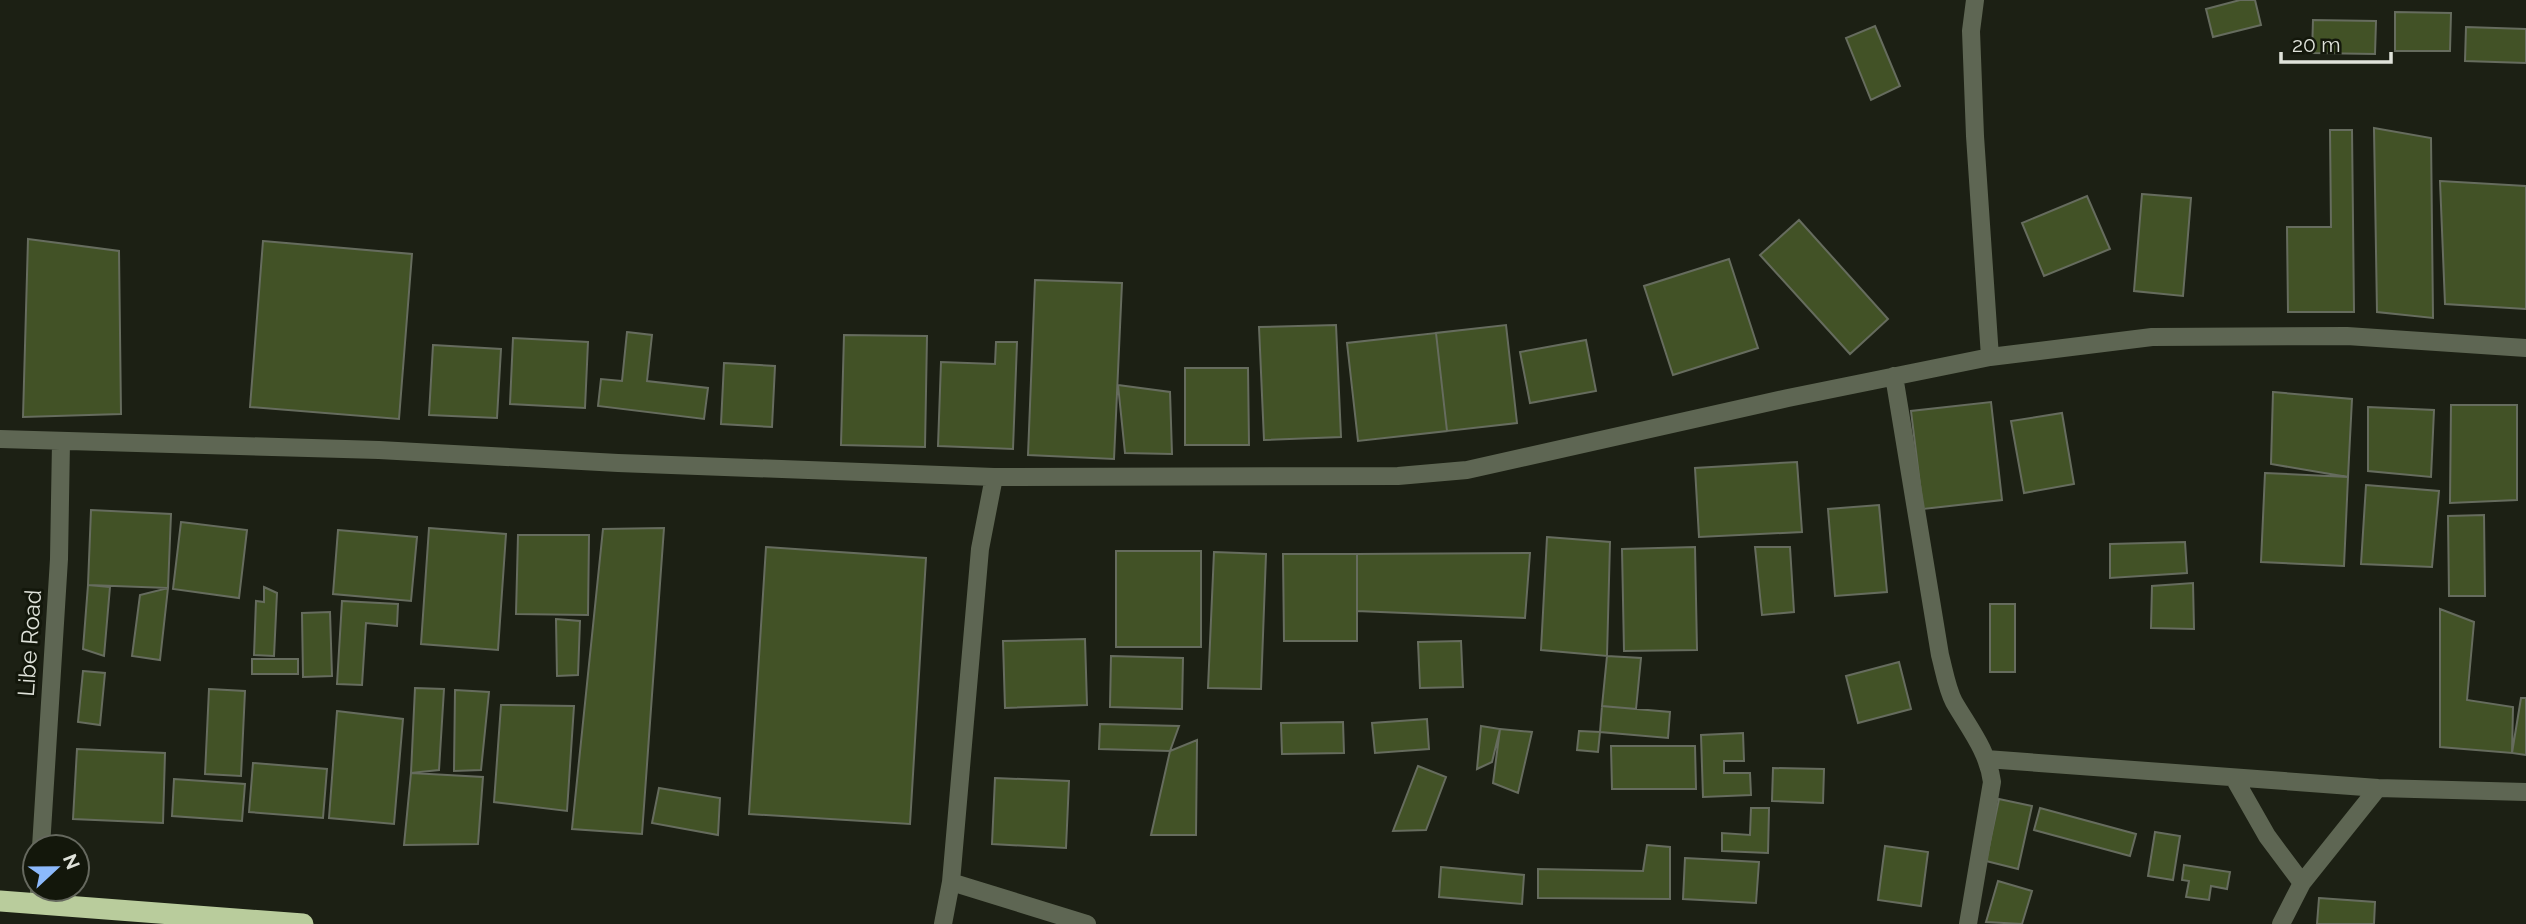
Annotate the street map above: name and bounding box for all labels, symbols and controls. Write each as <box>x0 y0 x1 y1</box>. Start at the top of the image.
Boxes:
scale bar <box>2281 21 2391 65</box>
text: 20 m <box>2292 32 2340 57</box>
street label: Libe Road <box>12 589 46 697</box>
north arrow <box>21 833 91 903</box>
text: N <box>59 851 85 872</box>

